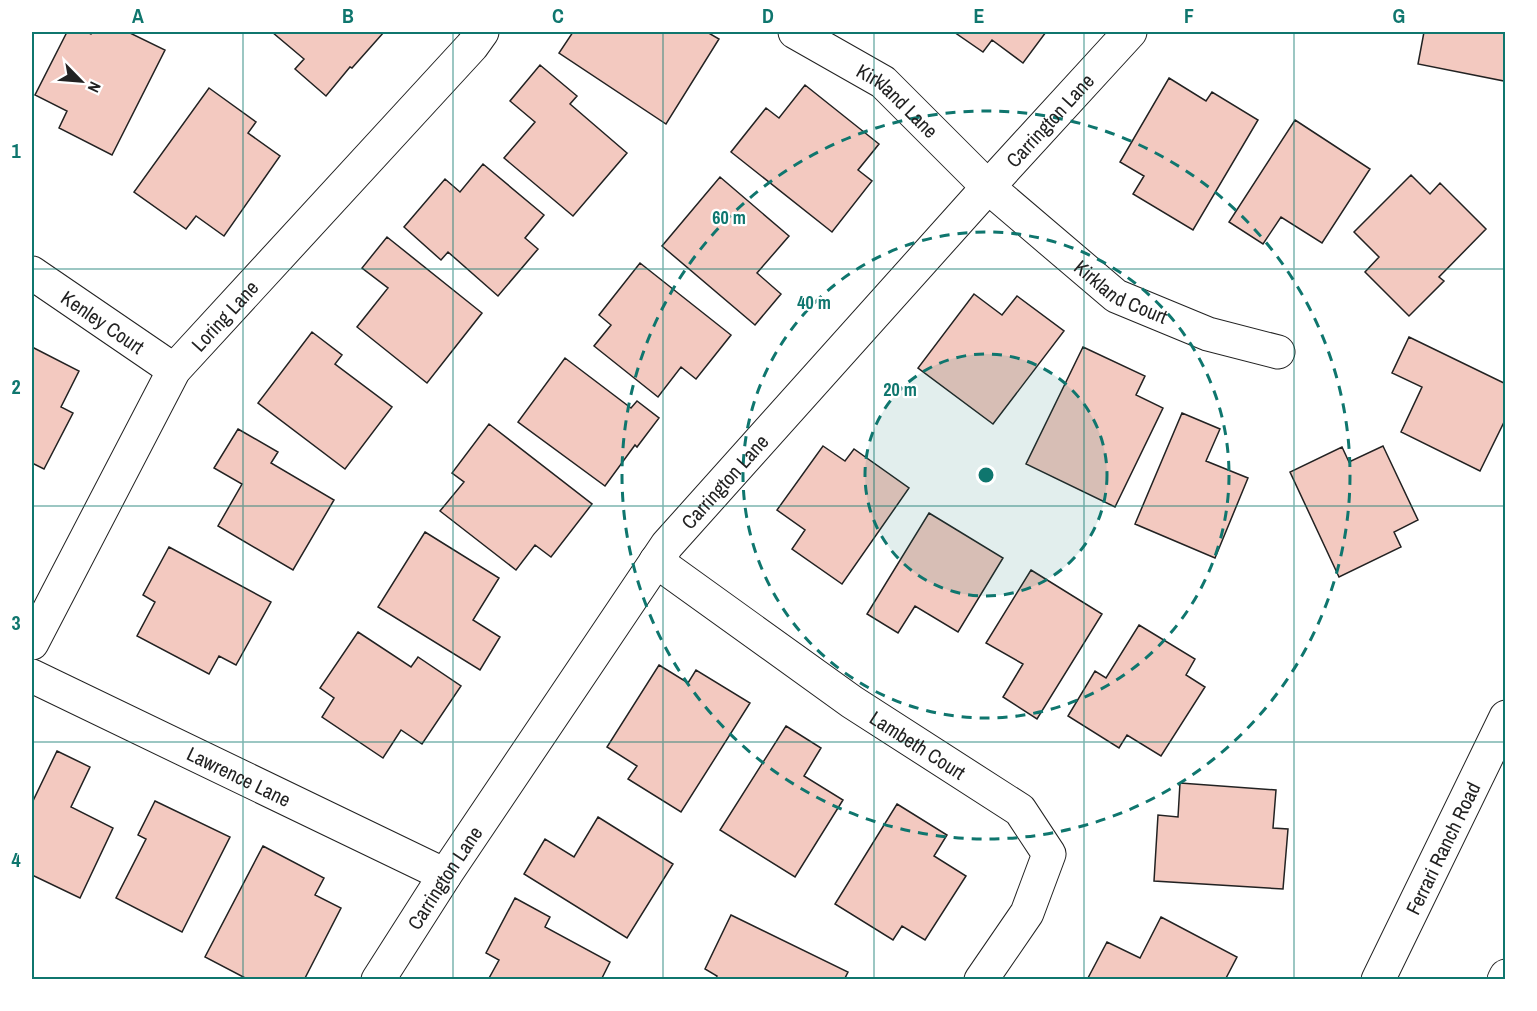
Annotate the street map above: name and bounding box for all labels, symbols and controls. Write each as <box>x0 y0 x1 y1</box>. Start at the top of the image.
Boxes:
text: A <box>132 2 144 29</box>
text: B <box>342 2 354 29</box>
text: C <box>552 2 564 29</box>
text: D <box>762 2 774 29</box>
text: E <box>974 2 985 29</box>
text: F <box>1184 2 1194 29</box>
text: G <box>1393 2 1405 29</box>
north arrow <box>51 51 111 111</box>
street label: Kirkland Lane <box>852 57 944 143</box>
street label: Carrington Lane <box>999 67 1099 173</box>
text: N <box>83 78 107 96</box>
text: 1 <box>11 137 21 164</box>
text: 60 m <box>712 205 746 230</box>
street label: Kirkland Court <box>1069 253 1172 329</box>
street label: Loring Lane <box>185 274 264 357</box>
street label: Kenley Court <box>56 284 150 360</box>
text: 40 m <box>797 290 831 315</box>
text: 2 <box>11 373 21 400</box>
text: 20 m <box>883 377 917 402</box>
street label: Carrington Lane <box>675 428 774 534</box>
centre of rings <box>976 465 996 485</box>
text: 3 <box>11 609 21 636</box>
street label: Lambeth Court <box>865 704 971 785</box>
street label: Lawrence Lane <box>183 739 296 812</box>
street label: Ferrari Ranch Road <box>1399 777 1486 919</box>
street label: Carrington Lane <box>400 820 488 934</box>
text: 4 <box>11 846 21 873</box>

